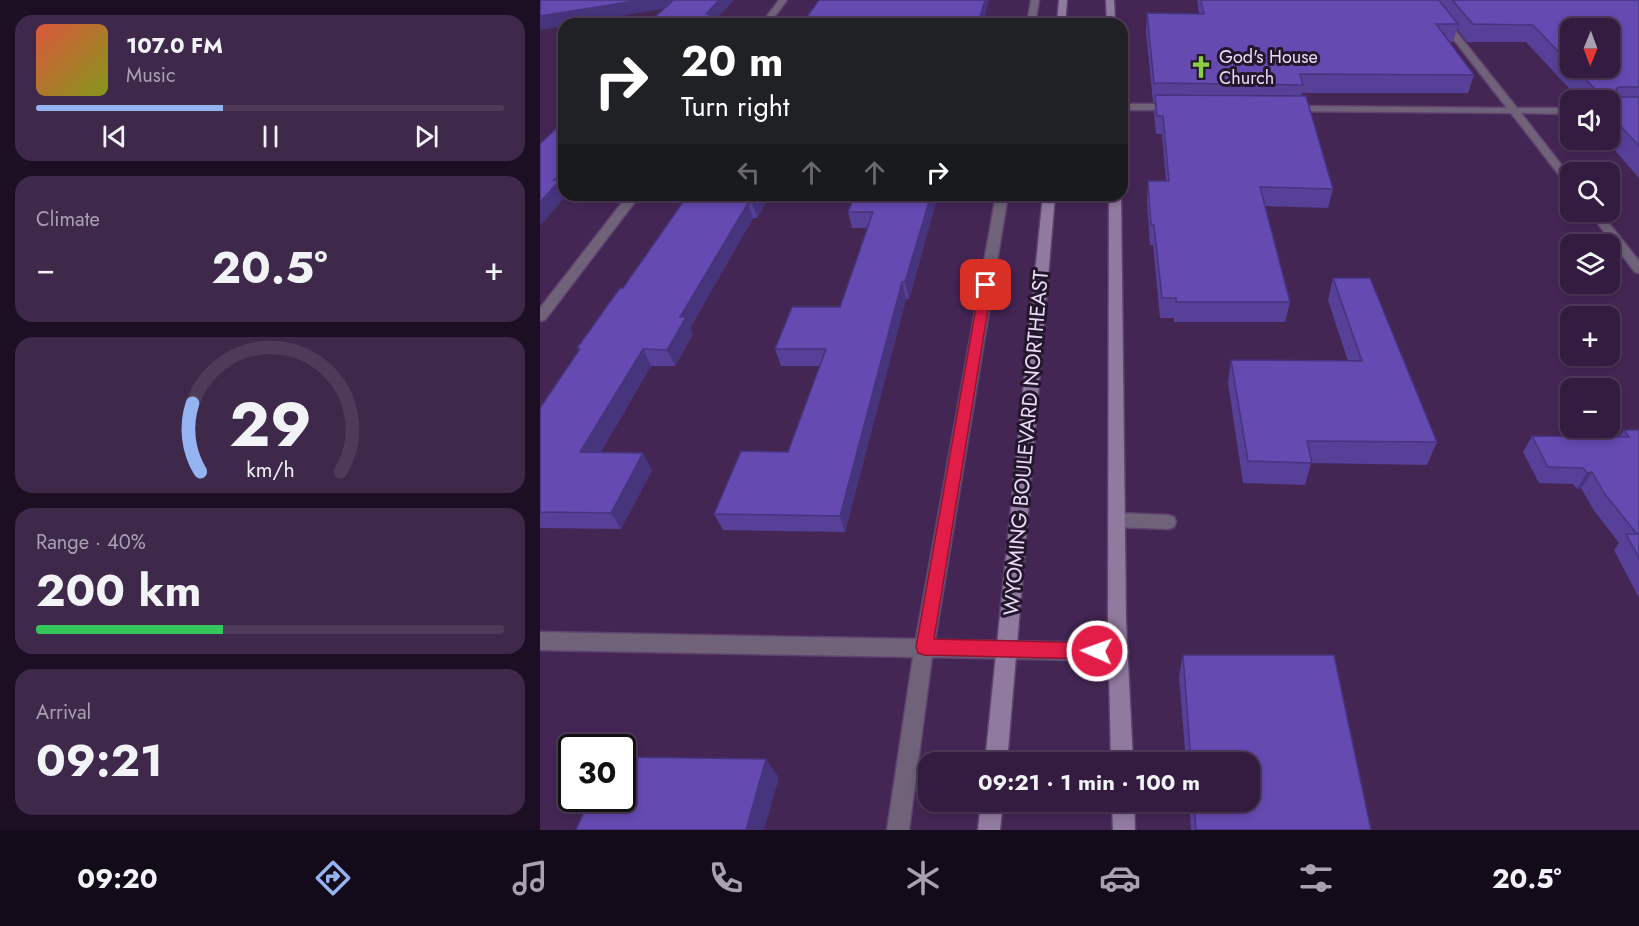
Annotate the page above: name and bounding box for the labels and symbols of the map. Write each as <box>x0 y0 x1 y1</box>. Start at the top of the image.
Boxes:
north arrow <box>1560 18 1620 78</box>
place label: God's House Church <box>1219 44 1318 91</box>
church icon: God's House Church <box>1188 54 1214 80</box>
pin <box>960 259 1011 310</box>
street label: WYOMING BOULEVARD NORTHEAST <box>996 269 1056 617</box>
position arrow <box>1065 619 1129 683</box>
speed limit sign: 30 <box>558 734 636 812</box>

